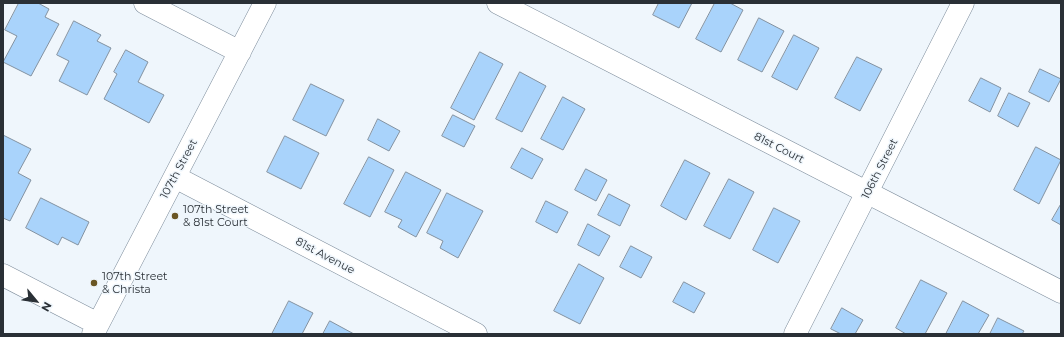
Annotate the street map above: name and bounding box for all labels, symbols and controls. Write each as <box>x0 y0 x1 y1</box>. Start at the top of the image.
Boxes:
street label: 81st Court <box>752 130 806 166</box>
street label: 107th Street <box>158 137 200 201</box>
street label: 106th Street <box>859 137 901 201</box>
place label: 107th Street & 81st Court <box>183 203 249 229</box>
marker: 107th Street & 81st Court <box>170 211 180 221</box>
street label: 81st Avenue <box>293 235 357 277</box>
place label: 107th Street & Christa <box>102 270 168 296</box>
marker: 107th Street & Christa <box>89 278 99 288</box>
north arrow <box>16 281 56 321</box>
text: N <box>38 300 55 314</box>

